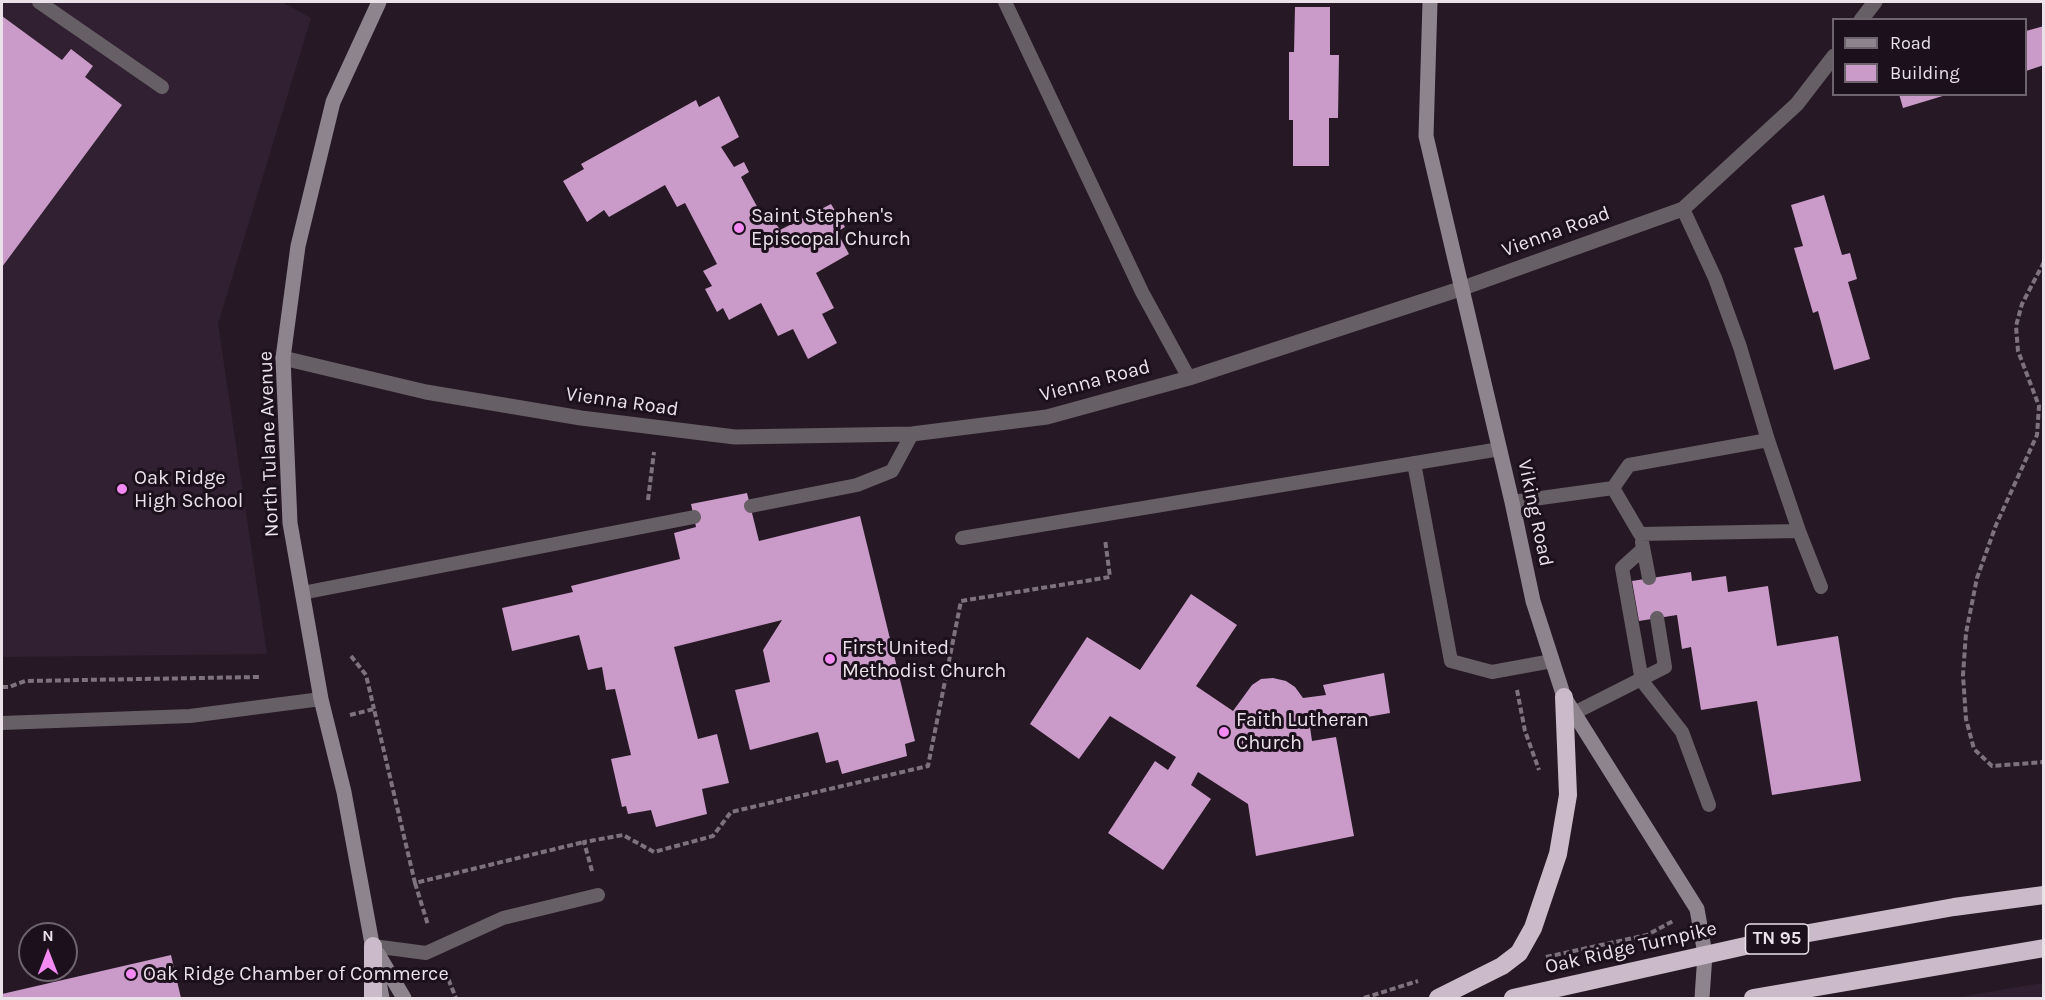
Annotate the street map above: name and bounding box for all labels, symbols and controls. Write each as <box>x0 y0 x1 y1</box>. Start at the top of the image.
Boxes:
legend <box>1832 18 2027 96</box>
text: Road <box>1890 32 1931 54</box>
text: Building <box>1890 62 1960 84</box>
street label: Vienna Road <box>1499 201 1613 263</box>
place label: Saint Stephen's Episcopal Church <box>751 204 911 251</box>
marker: Saint Stephen's Episcopal Church <box>732 221 746 235</box>
street label: North Tulane Avenue <box>254 350 284 538</box>
street label: Vienna Road <box>1037 355 1153 407</box>
street label: Vienna Road <box>564 382 680 422</box>
street label: Viking Road <box>1512 457 1558 569</box>
place label: Oak Ridge High School <box>134 466 243 513</box>
marker: Oak Ridge High School <box>115 482 129 496</box>
place label: First United Methodist Church <box>842 636 1006 683</box>
marker: First United Methodist Church <box>823 652 837 666</box>
place label: Faith Lutheran Church <box>1236 708 1369 755</box>
marker: Faith Lutheran Church <box>1217 725 1231 739</box>
street label: Oak Ridge Turnpike <box>1543 917 1719 979</box>
north arrow <box>18 922 78 982</box>
road number: TN 95 <box>1746 924 1808 954</box>
text: N <box>42 926 54 945</box>
place label: Oak Ridge Chamber of Commerce <box>143 962 449 986</box>
marker: Oak Ridge Chamber of Commerce <box>124 967 138 981</box>

